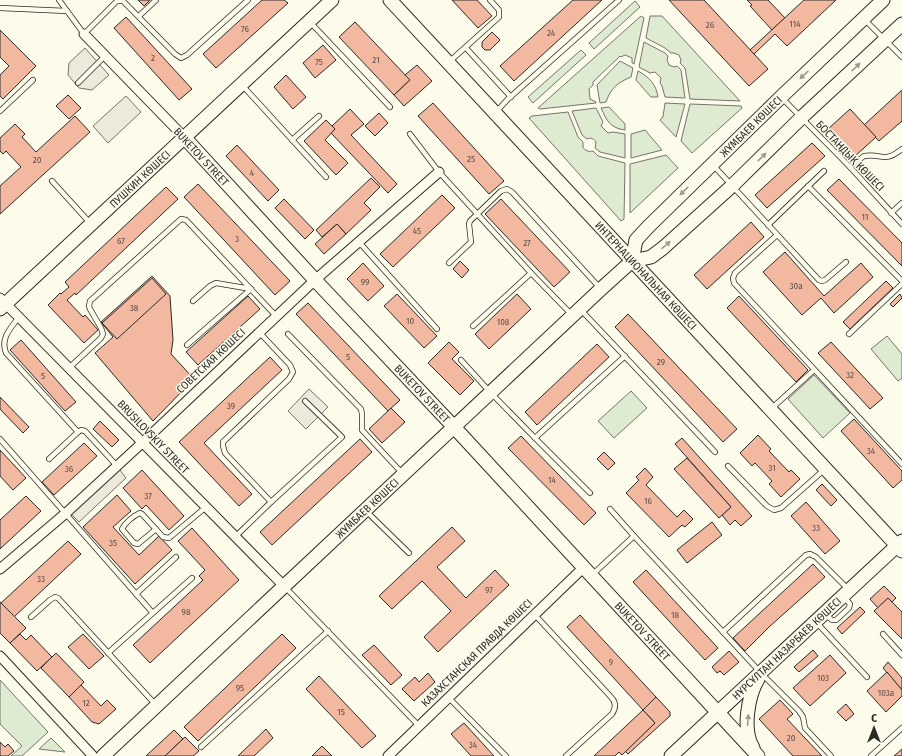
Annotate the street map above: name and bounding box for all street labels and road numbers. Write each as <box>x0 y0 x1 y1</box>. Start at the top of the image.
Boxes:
street label: ЖҰМБАЕВ КӨШЕСІ <box>717 93 785 160</box>
street label: БОСТАНДЫҚ КӨШЕСІ <box>813 118 887 194</box>
street label: BUKETOV STREET <box>171 125 232 189</box>
street label: ПУШКИН КӨШЕСІ <box>107 147 173 210</box>
street label: ИНТЕРНАЦИОНАЛЬНАЯ КӨШЕСІ <box>592 219 699 332</box>
street label: СОВЕТСКАЯ КӨШЕСІ <box>174 326 248 396</box>
street label: BUKETOV STREET <box>392 362 453 426</box>
street label: BRUSILOVSKIY STREET <box>115 398 192 477</box>
street label: ЖҰМБАЕВ КӨШЕСІ <box>333 476 401 541</box>
street label: НҰРСҰЛТАН НАЗАРБАЕВ КӨШЕСІ <box>729 594 844 702</box>
street label: КАЗАХСТАНСКАЯ ПРАВДА КӨШЕСІ <box>419 596 535 710</box>
street label: BUKETOV STREET <box>612 599 673 664</box>

